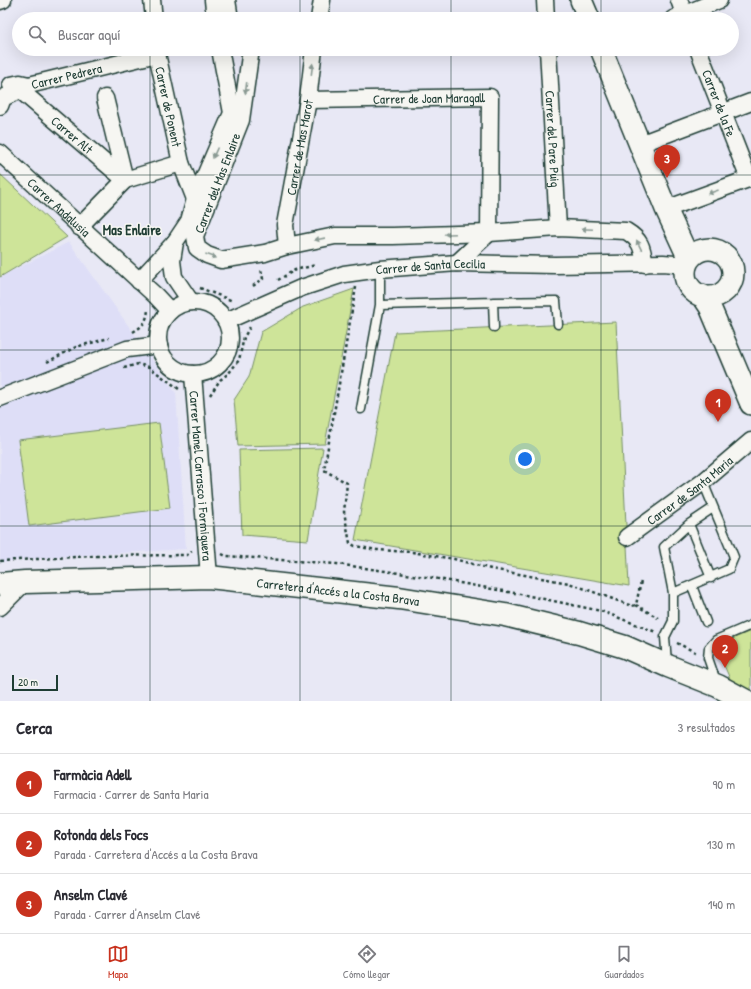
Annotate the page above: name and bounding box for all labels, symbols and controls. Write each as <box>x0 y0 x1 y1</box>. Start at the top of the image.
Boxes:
search box <box>12 12 739 56</box>
icon: search <box>26 23 48 45</box>
text: Buscar aquí <box>58 24 121 45</box>
street label: Carrer Pedrera <box>29 59 104 93</box>
one-way arrow <box>309 63 315 75</box>
street label: Carrer de Ponent <box>151 65 186 149</box>
street label: Carrer de la Fe <box>698 67 740 139</box>
one-way arrow <box>242 82 249 94</box>
street label: Carrer de Joan Maragall <box>373 88 486 108</box>
street label: Carrer del Pare Puig <box>541 90 565 188</box>
street label: Carrer de Mas Marot <box>282 97 317 197</box>
street label: Carrer Alt <box>47 112 97 158</box>
street label: Carrer del Mas Enlaire <box>190 130 244 236</box>
pin: 3 <box>654 145 680 178</box>
one-way arrow <box>211 148 217 160</box>
street label: Carrer Andalusia <box>24 174 94 241</box>
one-way arrow <box>706 190 718 196</box>
district label: Mas Enlaire <box>103 220 162 239</box>
one-way arrow <box>581 226 593 233</box>
one-way arrow <box>444 231 456 238</box>
one-way arrow <box>314 236 326 242</box>
one-way arrow <box>636 239 643 250</box>
one-way arrow <box>206 254 218 260</box>
street label: Carrer de Santa Cecilia <box>374 254 485 279</box>
pin: 1 <box>705 389 731 422</box>
street label: Carrer Manel Carrasco i Formiguera <box>185 390 217 561</box>
your location <box>515 449 535 469</box>
street label: Carrer de Santa Maria <box>643 452 736 529</box>
street label: Carretera d'Accés a la Costa Brava <box>256 573 421 610</box>
pin: 2 <box>712 635 738 668</box>
scale bar <box>12 673 58 692</box>
text: 20 m <box>18 675 38 689</box>
text: Cerca <box>16 716 52 739</box>
text: 3 resultados <box>677 718 735 736</box>
text: Farmàcia Adell <box>54 764 131 785</box>
text: 1 <box>27 775 31 793</box>
text: 90 m <box>713 775 735 793</box>
text: Farmacia · Carrer de Santa Maria <box>54 785 209 803</box>
text: Rotonda dels Focs <box>54 824 148 845</box>
text: 2 <box>26 835 32 853</box>
text: 130 m <box>707 835 735 853</box>
text: Parada · Carretera d'Accés a la Costa Brava <box>54 845 258 863</box>
text: Anselm Clavé <box>54 884 128 905</box>
text: 3 <box>26 895 32 913</box>
text: 140 m <box>708 895 735 913</box>
text: Parada · Carrer d'Anselm Clavé <box>54 905 201 923</box>
tab: Mapa <box>107 943 129 981</box>
tab: Cómo llegar <box>343 943 390 981</box>
tab: Guardados <box>604 943 644 981</box>

